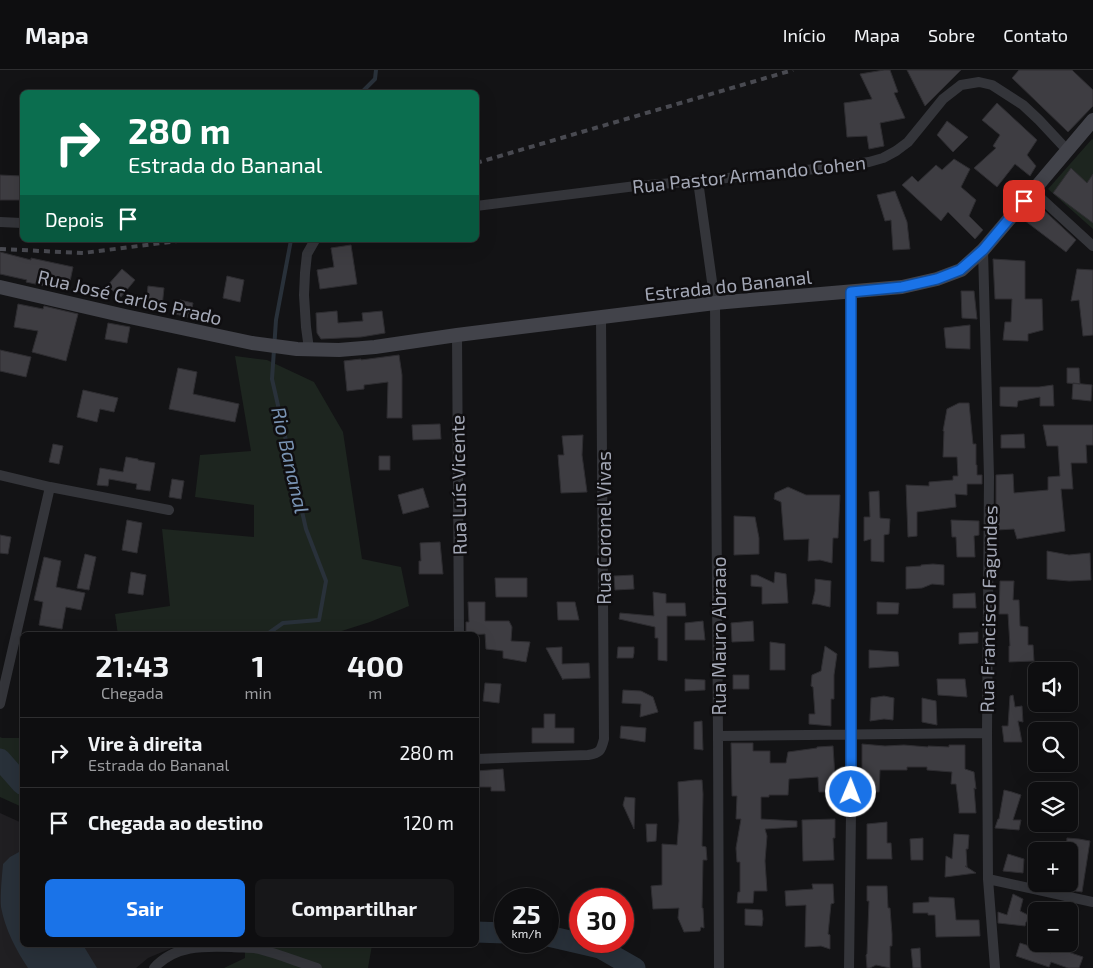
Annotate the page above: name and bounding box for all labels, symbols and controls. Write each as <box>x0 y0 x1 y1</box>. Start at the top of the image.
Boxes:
text: Mapa <box>25 20 89 49</box>
text: Início <box>783 24 826 46</box>
text: Mapa <box>854 24 900 46</box>
text: Sobre <box>928 24 975 46</box>
text: Contato <box>1003 24 1068 46</box>
text: 280 m <box>128 109 231 151</box>
icon: right <box>45 110 110 175</box>
street label: Rua Pastor Armando Cohen <box>631 150 867 198</box>
text: Estrada do Bananal <box>128 151 322 177</box>
pin <box>1003 180 1045 222</box>
icon: arrive <box>1010 187 1038 215</box>
icon: arrive <box>114 205 142 233</box>
text: Depois <box>45 208 104 231</box>
street label: Rua José Carlos Prado <box>36 265 224 329</box>
street label: Estrada do Bananal <box>643 265 813 305</box>
water label: Rio Bananal <box>267 404 315 516</box>
street label: Rua Luís Vicente <box>445 415 471 555</box>
street label: Rua Coronel Vivas <box>592 451 615 605</box>
street label: Rua Francisco Fagundes <box>975 505 1001 713</box>
street label: Rua Mauro Abraao <box>707 556 730 716</box>
text: 21:43 <box>95 647 169 683</box>
text: 1 <box>252 647 265 683</box>
text: 400 <box>347 647 404 683</box>
map controls <box>1028 662 1078 952</box>
button: sound <box>1028 662 1078 712</box>
text: Chegada <box>101 683 164 702</box>
text: min <box>244 683 272 702</box>
text: m <box>368 683 382 702</box>
button: search <box>1028 722 1078 772</box>
text: Vire à direita <box>88 732 202 755</box>
icon: right <box>45 739 73 767</box>
text: 280 m <box>399 741 454 764</box>
text: Estrada do Bananal <box>88 755 229 774</box>
position arrow <box>824 765 876 817</box>
button: layers <box>1028 782 1078 832</box>
icon: arrive <box>45 809 73 837</box>
text: Chegada ao destino <box>88 811 263 834</box>
text: 120 m <box>403 811 454 834</box>
button: + <box>1028 842 1078 892</box>
button: Sair <box>45 879 245 937</box>
button: Compartilhar <box>255 879 454 937</box>
speed limit sign: 30 <box>569 888 634 953</box>
text: 25 <box>512 899 541 929</box>
button: − <box>1028 902 1078 952</box>
text: km/h <box>512 926 541 940</box>

